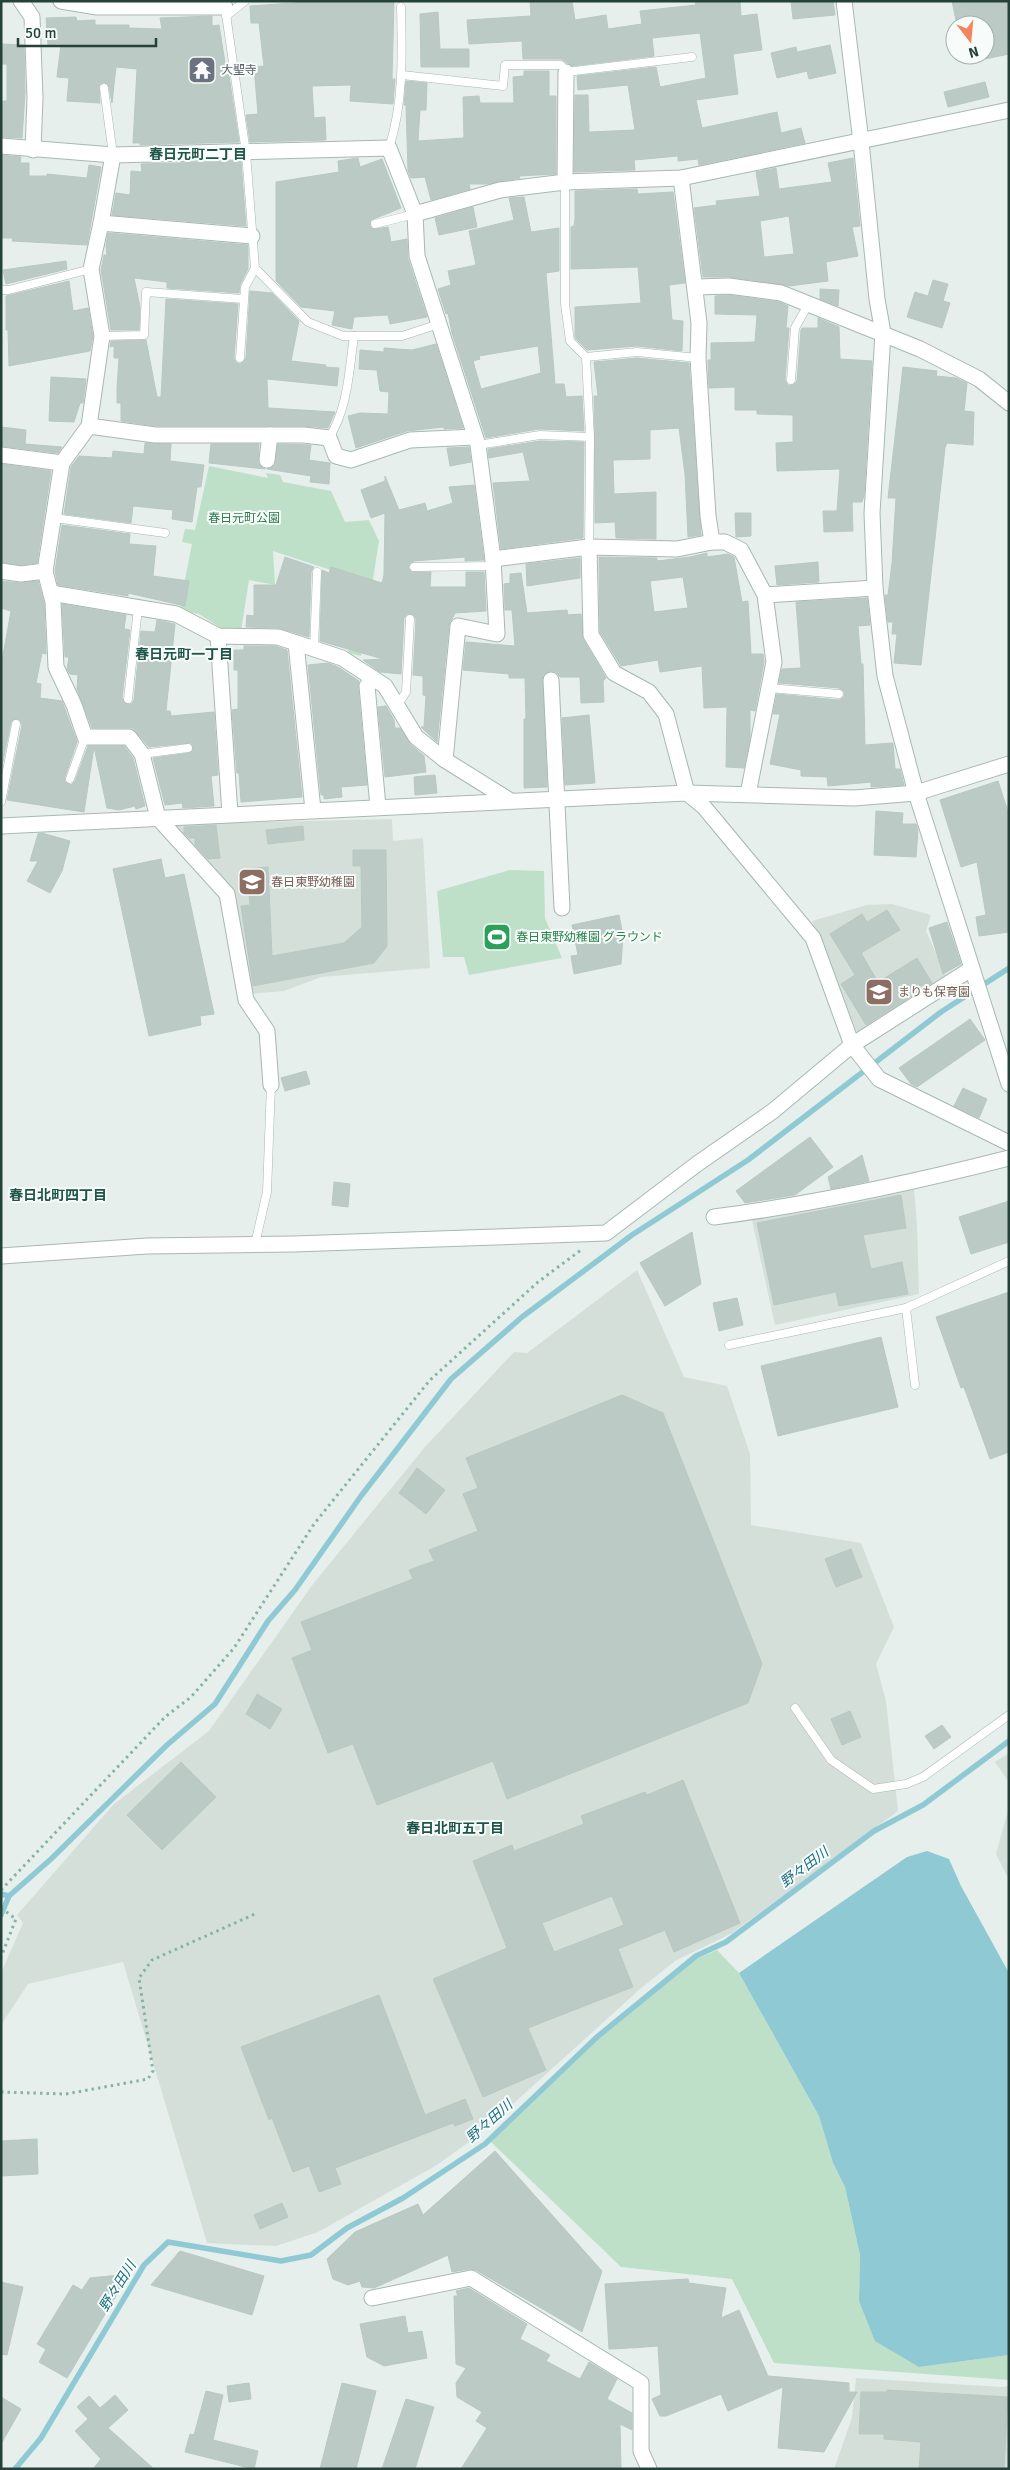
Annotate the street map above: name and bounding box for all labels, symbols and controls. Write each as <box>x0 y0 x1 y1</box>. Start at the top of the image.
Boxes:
scale bar <box>18 15 155 47</box>
north arrow <box>945 15 995 65</box>
text: 50 m <box>25 24 56 42</box>
text: N <box>966 43 980 62</box>
temple icon: 大聖寺 <box>187 55 217 85</box>
place label: 大聖寺 <box>221 63 257 78</box>
district label: 春日元町二丁目 <box>149 146 247 163</box>
park label: 春日元町公園 <box>208 511 280 526</box>
district label: 春日元町一丁目 <box>135 646 233 663</box>
school or university icon: 春日東野幼稚園 <box>237 867 267 897</box>
place label: 春日東野幼稚園 <box>271 875 355 890</box>
sports icon: 春日東野幼稚園 グラウンド <box>482 922 512 952</box>
place label: 春日東野幼稚園 グラウンド <box>516 930 663 945</box>
school or university icon: まりも保育園 <box>864 977 894 1007</box>
place label: まりも保育園 <box>898 985 970 1000</box>
district label: 春日北町四丁目 <box>9 1187 107 1204</box>
district label: 春日北町五丁目 <box>406 1820 504 1837</box>
water label: 野々田川 <box>777 1843 833 1891</box>
water label: 野々田川 <box>463 2095 518 2146</box>
water label: 野々田川 <box>95 2256 141 2315</box>

